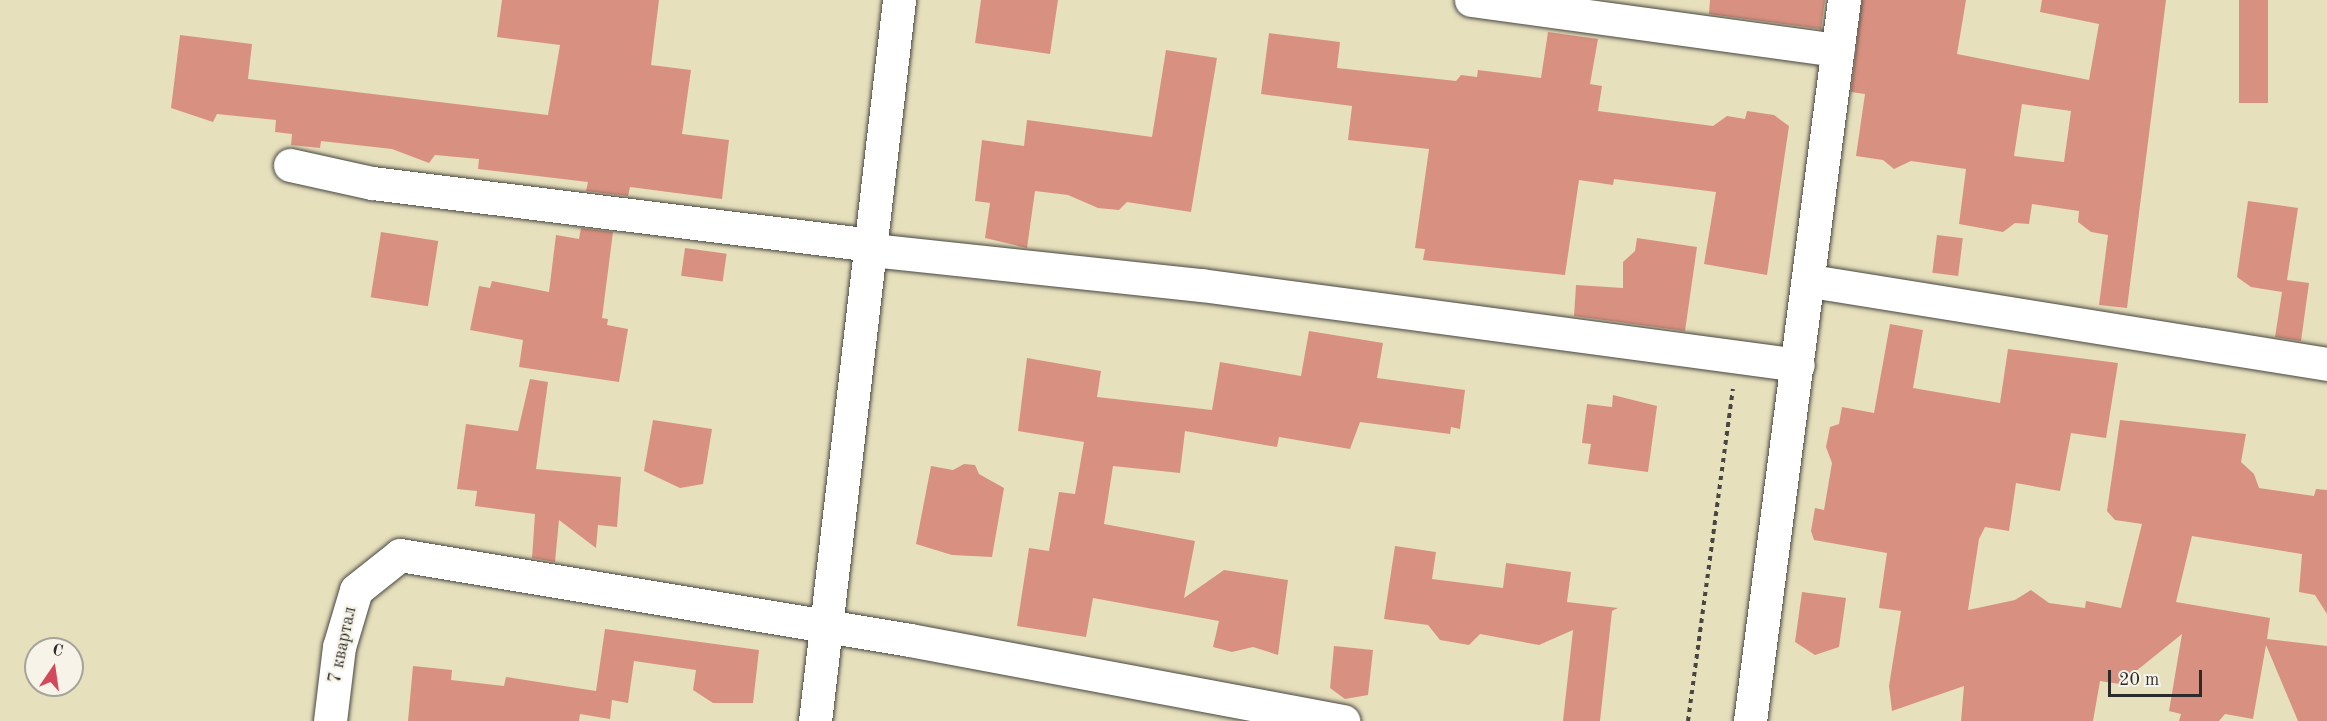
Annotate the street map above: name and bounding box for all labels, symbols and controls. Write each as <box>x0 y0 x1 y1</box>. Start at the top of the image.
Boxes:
street label: 7 квартал <box>324 605 362 685</box>
north arrow <box>24 637 84 697</box>
text: С <box>51 642 65 660</box>
scale bar <box>2111 658 2206 696</box>
text: 20 m <box>2119 671 2159 689</box>

